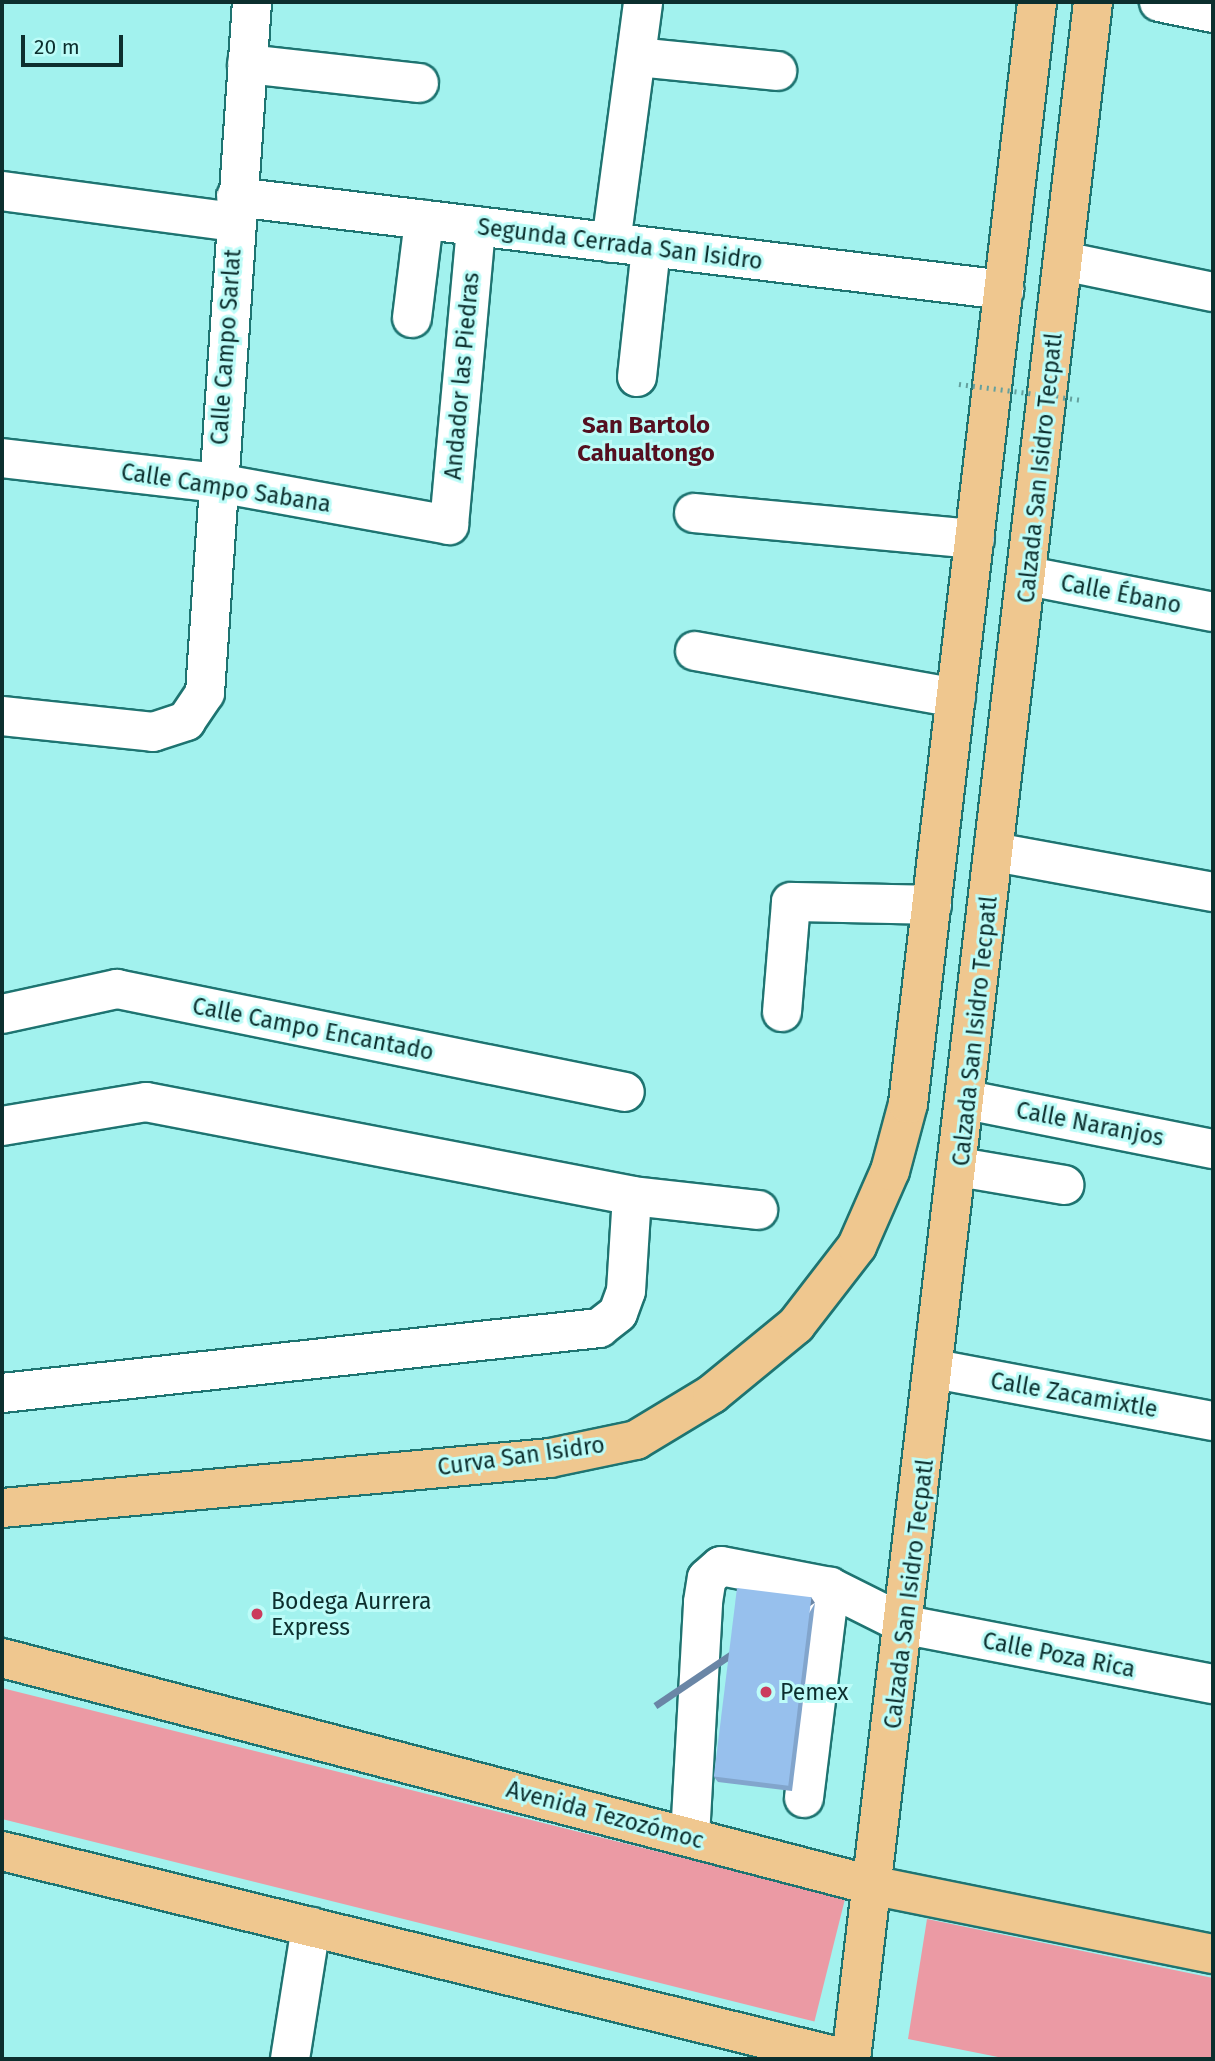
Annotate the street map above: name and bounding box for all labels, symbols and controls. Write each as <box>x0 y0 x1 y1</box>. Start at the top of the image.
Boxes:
scale bar <box>24 21 126 65</box>
text: 20 m <box>34 34 80 60</box>
street label: Segunda Cerrada San Isidro <box>476 213 764 275</box>
street label: Calle Campo Sarlat <box>205 248 247 446</box>
street label: Andador las Piedras <box>439 271 485 481</box>
street label: Calzada San Isidro Tecpatl <box>1012 332 1068 604</box>
district label: San Bartolo Cahualtongo <box>577 412 715 468</box>
street label: Calle Campo Sabana <box>119 458 333 518</box>
street label: Calle Ébano <box>1058 569 1184 619</box>
street label: Calzada San Isidro Tecpatl <box>947 895 1003 1167</box>
street label: Calle Campo Encantado <box>190 992 436 1066</box>
street label: Calle Naranjos <box>1014 1096 1166 1152</box>
street label: Calle Zacamixtle <box>988 1367 1160 1423</box>
street label: Curva San Isidro <box>436 1431 606 1481</box>
street label: Calzada San Isidro Tecpatl <box>879 1458 939 1730</box>
place label: Bodega Aurrera Express <box>271 1587 432 1641</box>
marker: Bodega Aurrera Express <box>249 1606 265 1622</box>
street label: Calle Poza Rica <box>980 1627 1138 1683</box>
place label: Pemex <box>780 1678 848 1706</box>
marker: Pemex <box>758 1684 774 1700</box>
street label: Avenida Tezozómoc <box>503 1775 707 1855</box>

